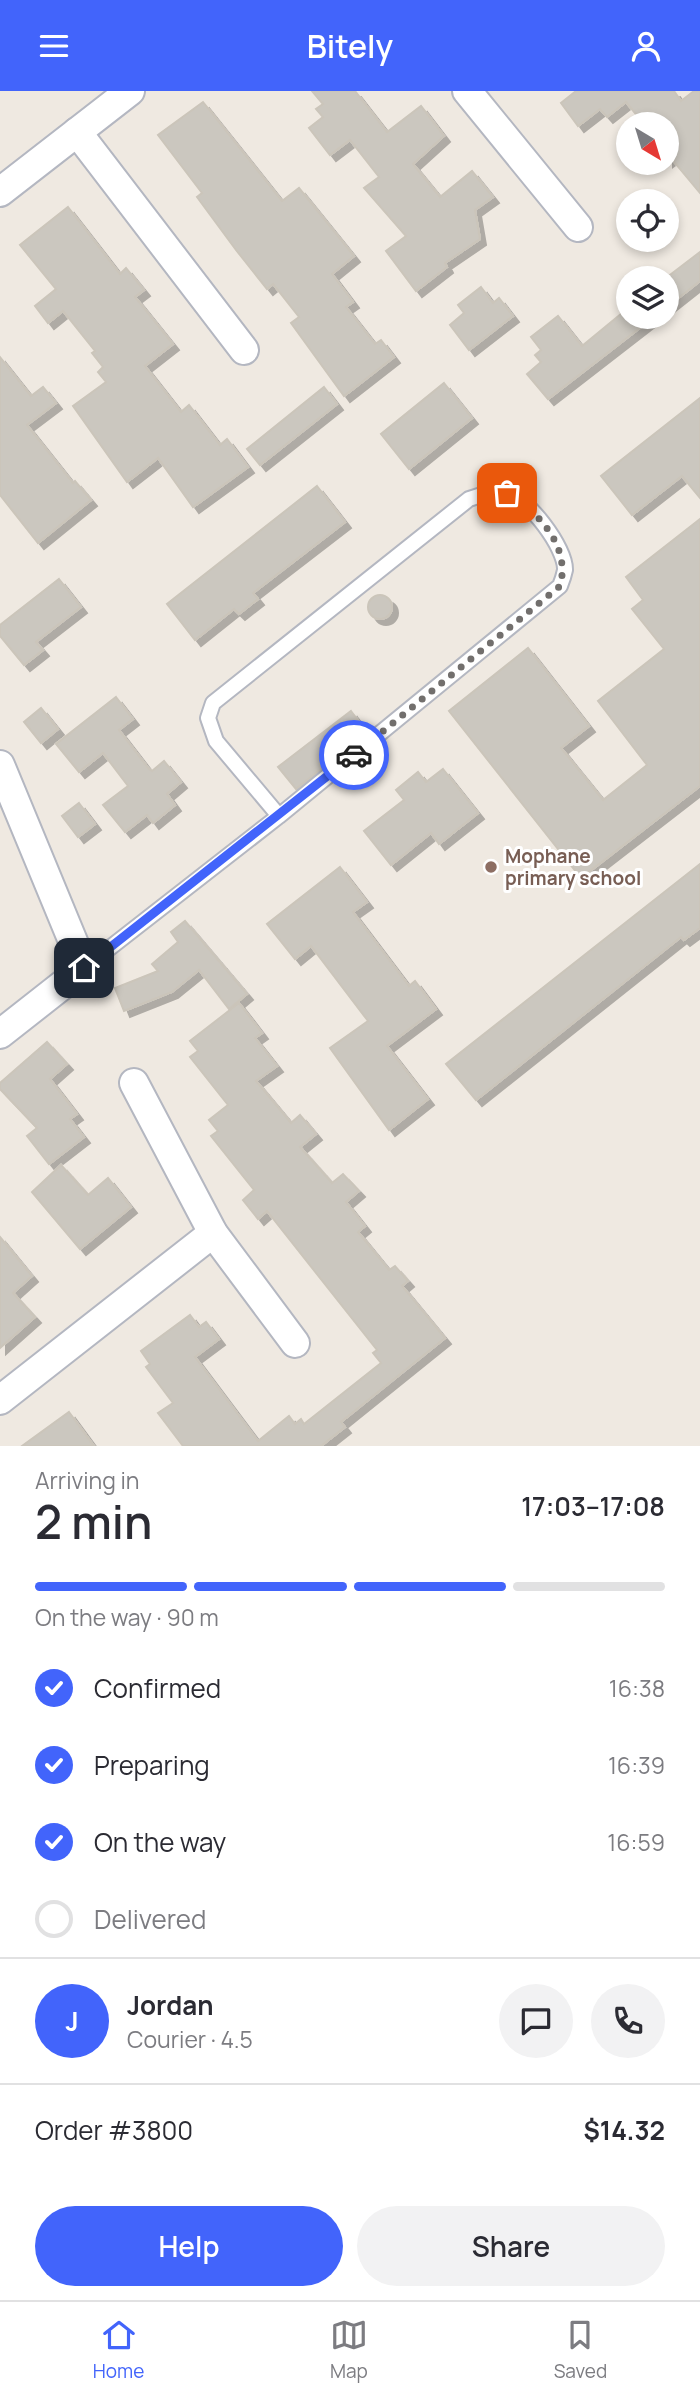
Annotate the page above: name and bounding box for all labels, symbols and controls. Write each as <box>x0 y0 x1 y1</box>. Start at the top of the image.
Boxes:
text: Bitely <box>307 24 393 68</box>
icon: menu <box>35 27 73 65</box>
icon: person <box>627 27 665 65</box>
north arrow <box>616 112 679 175</box>
map controls <box>616 112 679 329</box>
button: locate <box>616 189 679 252</box>
button: layers <box>616 266 679 329</box>
pin <box>477 463 537 523</box>
icon: bag <box>488 474 526 512</box>
courier <box>319 720 389 790</box>
icon: car <box>335 736 373 774</box>
place label: Mophane primary school <box>505 843 641 891</box>
marker: Mophane primary school <box>483 859 499 875</box>
pin <box>54 938 114 998</box>
icon: home <box>65 949 103 987</box>
text: Arriving in <box>35 1464 140 1496</box>
text: 17:03–17:08 <box>521 1488 665 1524</box>
text: 2 min <box>35 1490 152 1553</box>
text: On the way · 90 m <box>35 1601 219 1633</box>
icon: check <box>35 1669 73 1707</box>
text: Confirmed <box>94 1670 221 1706</box>
text: 16:38 <box>609 1672 665 1704</box>
icon: check <box>35 1746 73 1784</box>
text: Preparing <box>94 1747 210 1783</box>
text: 16:39 <box>608 1749 665 1781</box>
icon: check <box>35 1823 73 1861</box>
text: On the way <box>94 1824 226 1860</box>
text: 16:59 <box>607 1826 665 1858</box>
text: Delivered <box>94 1901 206 1937</box>
button: chat <box>499 1984 573 2058</box>
button: phone <box>591 1984 665 2058</box>
text: Jordan <box>127 1987 213 2023</box>
text: J <box>65 2003 79 2039</box>
text: Courier · 4.5 <box>127 2023 253 2055</box>
text: Order #3800 <box>35 2112 193 2148</box>
text: $14.32 <box>583 2112 665 2148</box>
button: Help <box>35 2206 343 2286</box>
button: Share <box>357 2206 665 2286</box>
tab: Home <box>93 2316 144 2384</box>
tab: Map <box>330 2316 368 2384</box>
tab: Saved <box>554 2316 607 2384</box>

